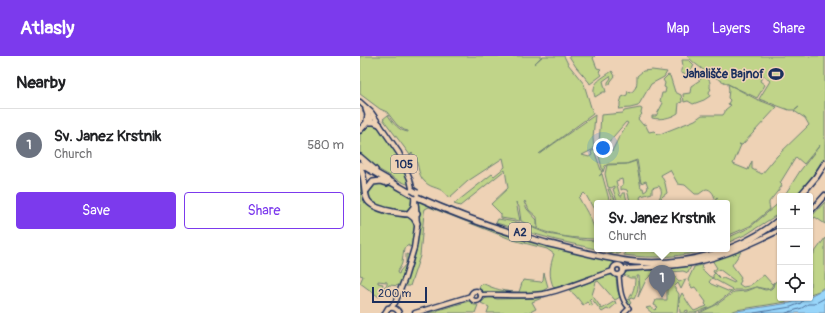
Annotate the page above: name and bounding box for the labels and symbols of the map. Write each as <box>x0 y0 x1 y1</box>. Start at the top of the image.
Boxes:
sports icon: Jahališče Bajnof <box>767 65 785 83</box>
place label: Jahališče Bajnof <box>683 67 764 82</box>
your location <box>593 138 613 158</box>
road number: 105 <box>391 155 417 173</box>
road number: A2 <box>509 223 531 241</box>
pin: 1 <box>649 265 675 298</box>
scale bar <box>372 285 427 304</box>

